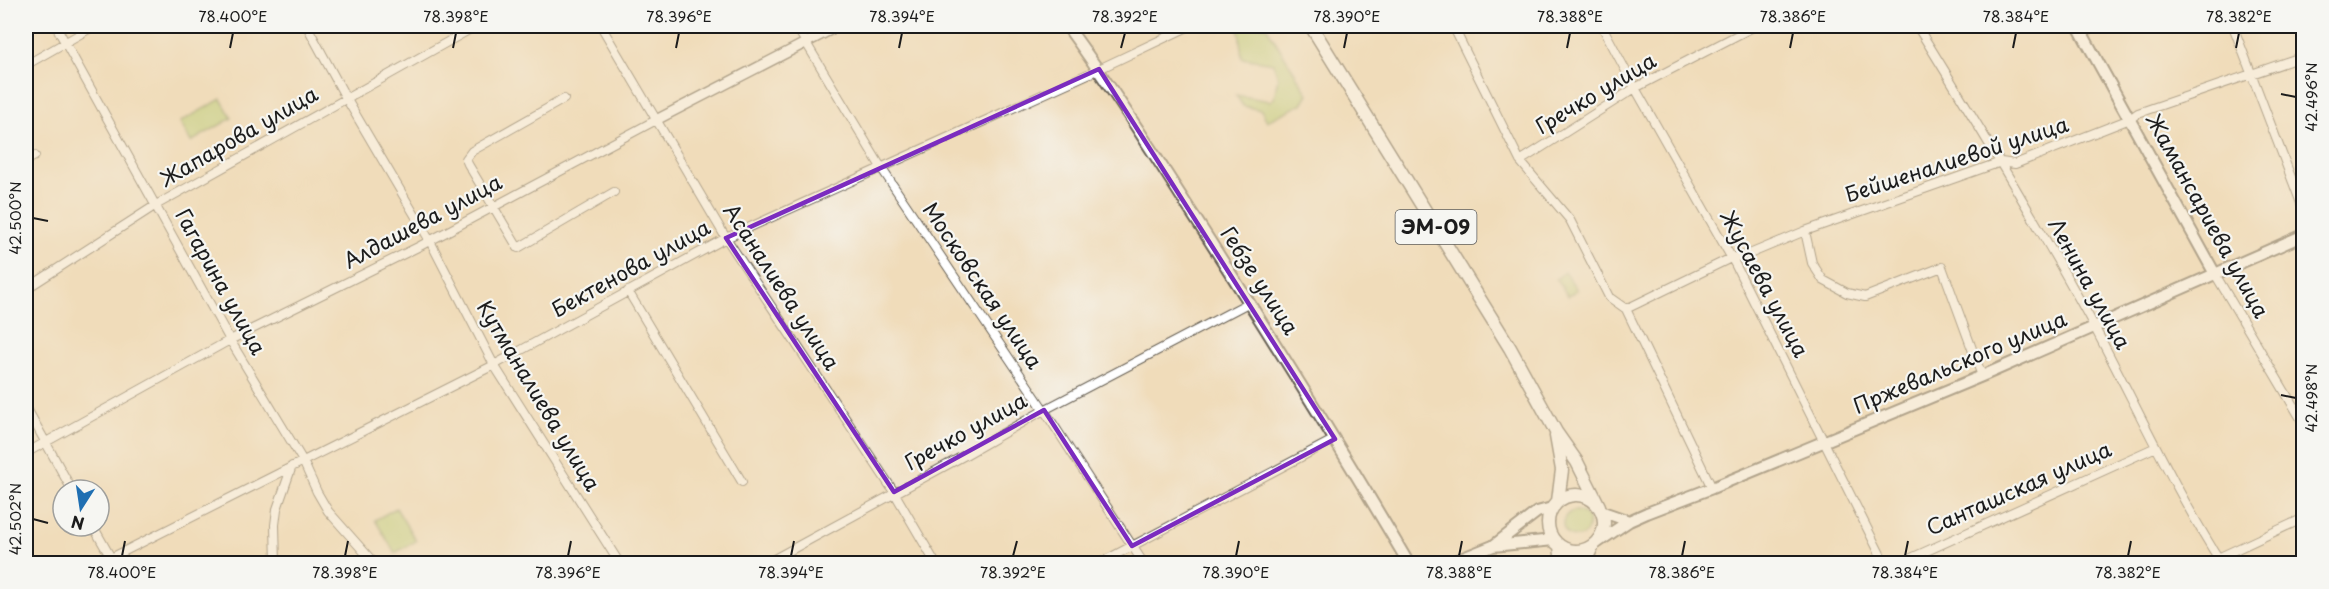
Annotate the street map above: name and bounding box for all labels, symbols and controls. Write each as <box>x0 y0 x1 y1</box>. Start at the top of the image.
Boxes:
text: 78.400°E <box>199 4 267 27</box>
text: 78.398°E <box>423 4 489 27</box>
text: 78.396°E <box>646 4 712 27</box>
text: 78.394°E <box>869 4 935 27</box>
text: 78.392°E <box>1092 4 1158 27</box>
text: 78.390°E <box>1314 4 1380 27</box>
text: 78.388°E <box>1537 4 1603 27</box>
text: 78.386°E <box>1760 4 1826 27</box>
text: 78.384°E <box>1983 4 2049 27</box>
text: 78.382°E <box>2206 4 2272 27</box>
street label: Гречко улица <box>1528 43 1662 141</box>
text: 42.496°N <box>2299 62 2322 132</box>
street label: Жапарова улица <box>153 77 324 194</box>
street label: Бейшеналиевой улица <box>1841 107 2073 209</box>
street label: Жамансариева улица <box>2139 107 2279 324</box>
street label: Алдашева улица <box>337 165 508 276</box>
text: 42.500°N <box>3 181 26 255</box>
street label: Московская улица <box>916 195 1052 375</box>
street label: Асаналиева улица <box>717 196 849 376</box>
street label: Гагарина улица <box>168 202 276 361</box>
street label: Жусаева улица <box>1713 204 1818 363</box>
street label: Бектенова улица <box>545 210 716 324</box>
road number: ЭМ-09 <box>1396 210 1476 244</box>
street label: Ленина улица <box>2041 212 2140 355</box>
street label: Гебзе улица <box>1214 219 1308 341</box>
street label: Кутманалиева улица <box>470 294 610 497</box>
street label: Пржевальского улица <box>1847 301 2072 421</box>
text: 42.498°N <box>2299 364 2322 432</box>
street label: Гречко улица <box>898 383 1033 477</box>
street label: Санташская улица <box>1921 432 2117 542</box>
north arrow <box>51 478 111 538</box>
text: 42.502°N <box>3 483 26 555</box>
text: N <box>69 511 86 537</box>
text: 78.400°E <box>88 560 156 583</box>
text: 78.398°E <box>312 560 378 583</box>
text: 78.396°E <box>535 560 601 583</box>
text: 78.394°E <box>758 560 824 583</box>
text: 78.392°E <box>980 560 1046 583</box>
text: 78.390°E <box>1203 560 1269 583</box>
text: 78.388°E <box>1426 560 1492 583</box>
text: 78.386°E <box>1649 560 1715 583</box>
text: 78.384°E <box>1872 560 1938 583</box>
text: 78.382°E <box>2095 560 2161 583</box>

